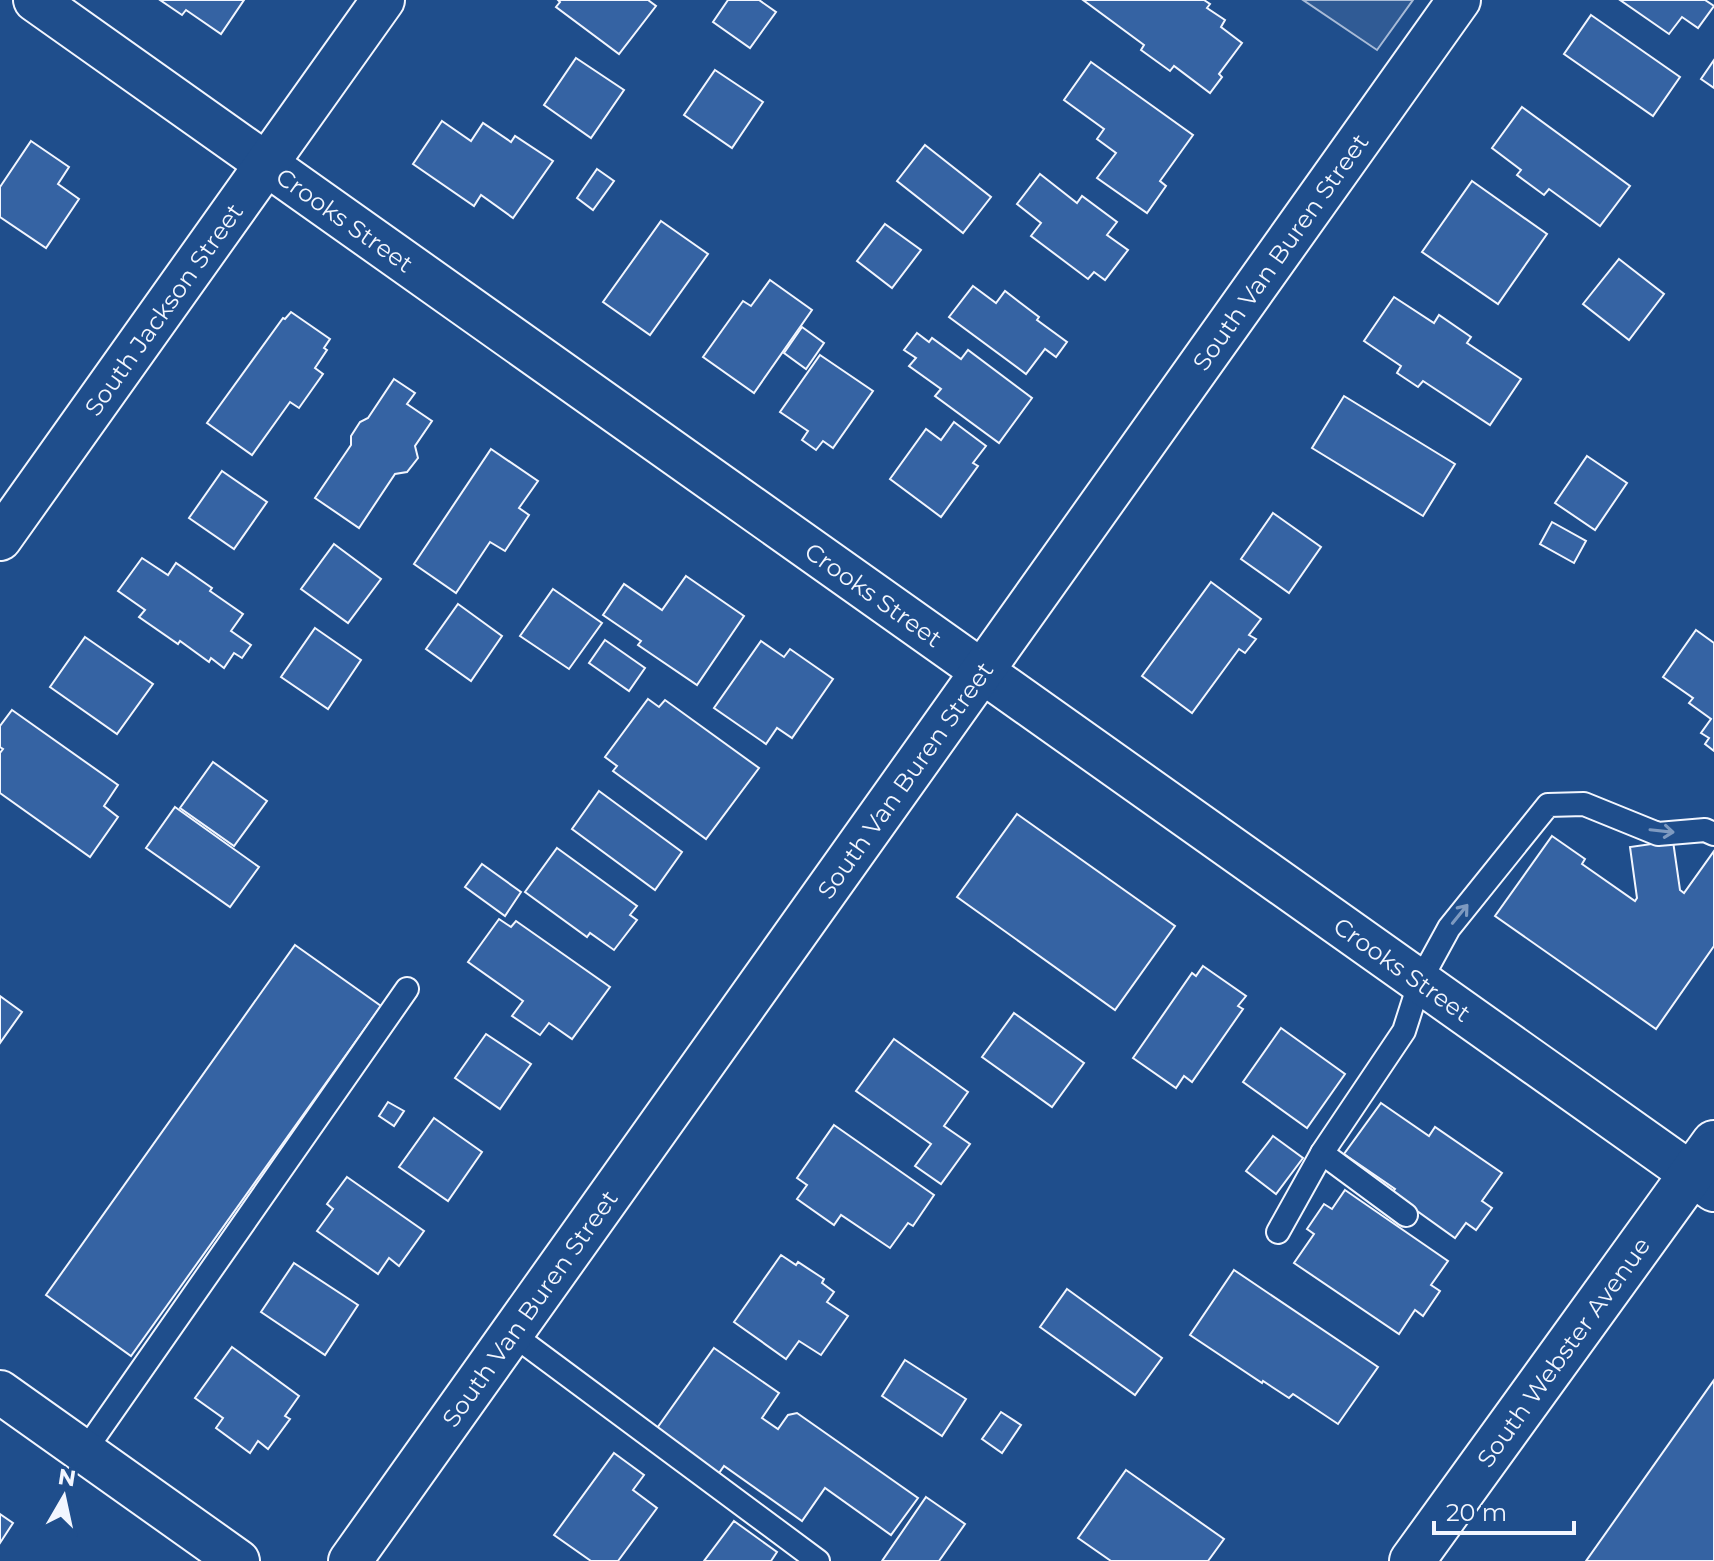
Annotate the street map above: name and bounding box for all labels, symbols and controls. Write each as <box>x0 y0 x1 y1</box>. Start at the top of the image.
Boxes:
street label: South Van Buren Street <box>1186 128 1374 376</box>
street label: Crooks Street <box>271 161 419 278</box>
street label: South Jackson Street <box>78 197 249 421</box>
street label: Crooks Street <box>800 536 948 653</box>
street label: South Van Buren Street <box>811 656 999 904</box>
one-way arrow <box>1649 824 1675 839</box>
one-way arrow <box>1451 904 1469 925</box>
street label: Crooks Street <box>1328 911 1477 1028</box>
street label: South Van Buren Street <box>436 1184 624 1432</box>
street label: South Webster Avenue <box>1470 1231 1656 1472</box>
north arrow <box>24 1457 104 1537</box>
text: N <box>56 1463 78 1492</box>
scale bar <box>1434 1485 1574 1535</box>
text: 20 m <box>1446 1498 1507 1527</box>

